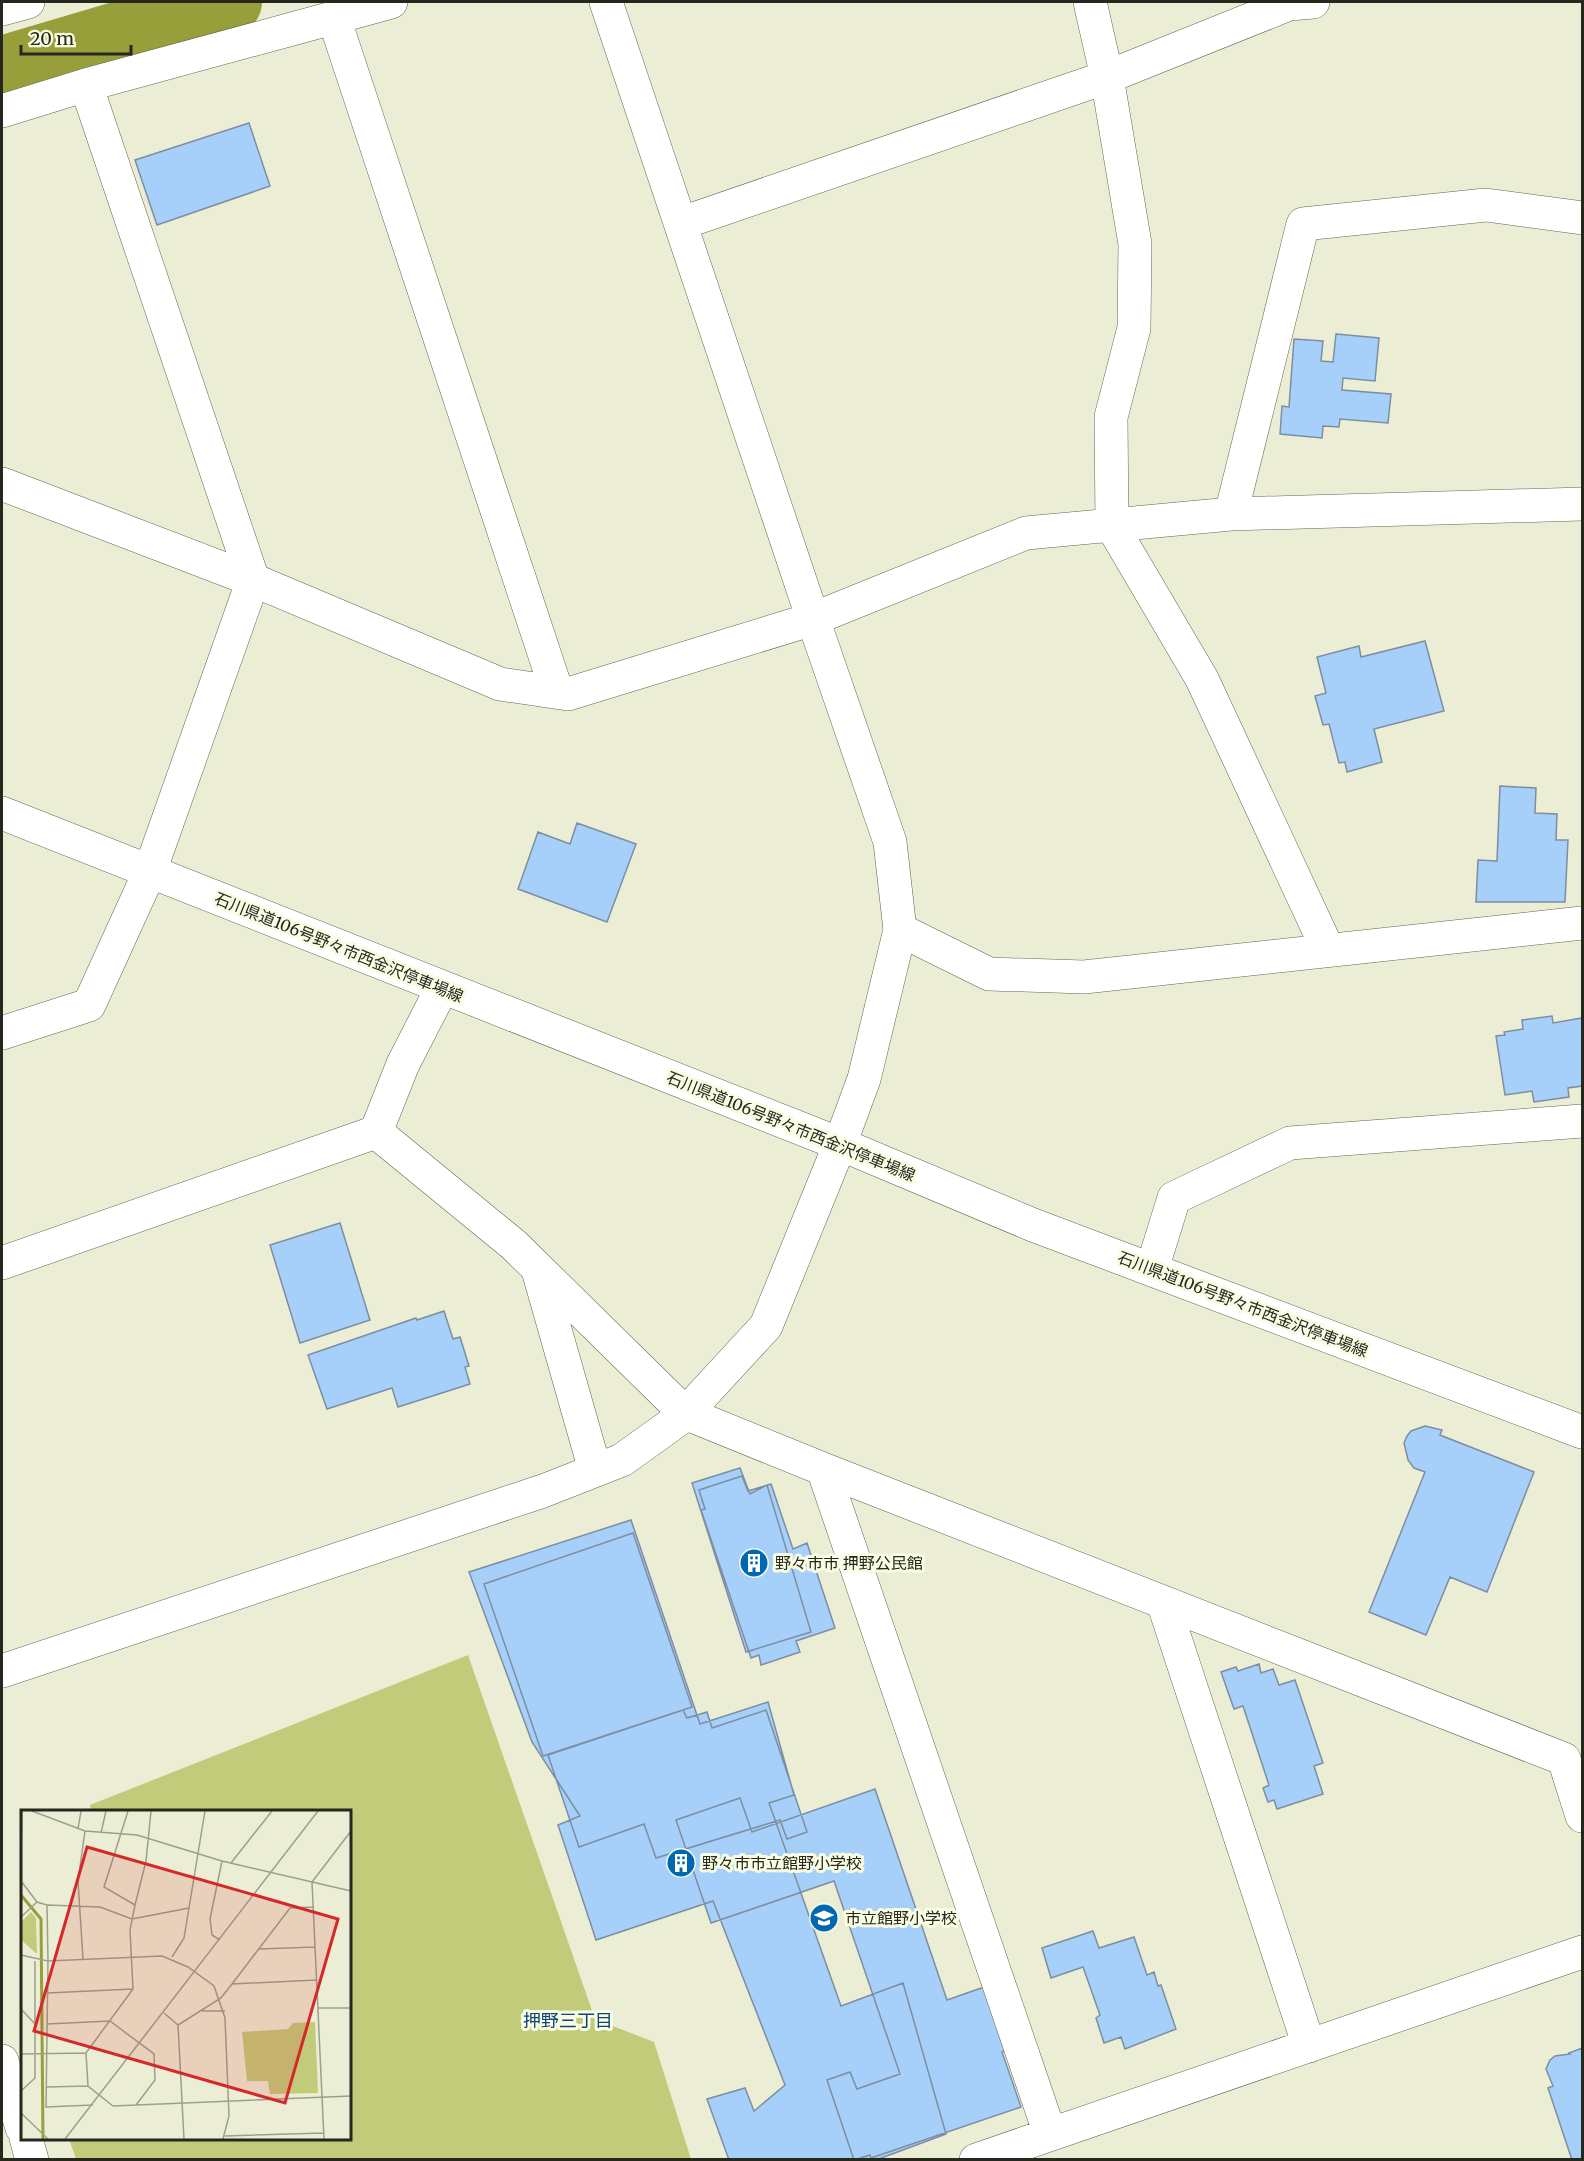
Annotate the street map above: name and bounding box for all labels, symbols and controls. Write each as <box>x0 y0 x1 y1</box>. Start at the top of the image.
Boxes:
scale bar <box>21 18 130 56</box>
text: 20 m <box>30 27 74 50</box>
street label: 石川県道106号野々市西金沢停車場線 <box>212 888 466 1006</box>
street label: 石川県道106号野々市西金沢停車場線 <box>664 1067 918 1185</box>
street label: 石川県道106号野々市西金沢停車場線 <box>1115 1247 1371 1361</box>
building icon: 野々市市 押野公民館 <box>738 1547 770 1579</box>
place label: 野々市市 押野公民館 <box>775 1553 923 1573</box>
inset map <box>21 1810 351 2140</box>
building icon: 野々市市立館野小学校 <box>665 1847 697 1879</box>
place label: 野々市市立館野小学校 <box>702 1853 862 1873</box>
school or university icon: 市立館野小学校 <box>808 1902 840 1934</box>
place label: 市立館野小学校 <box>845 1908 957 1928</box>
district label: 押野三丁目 <box>523 2009 613 2032</box>

